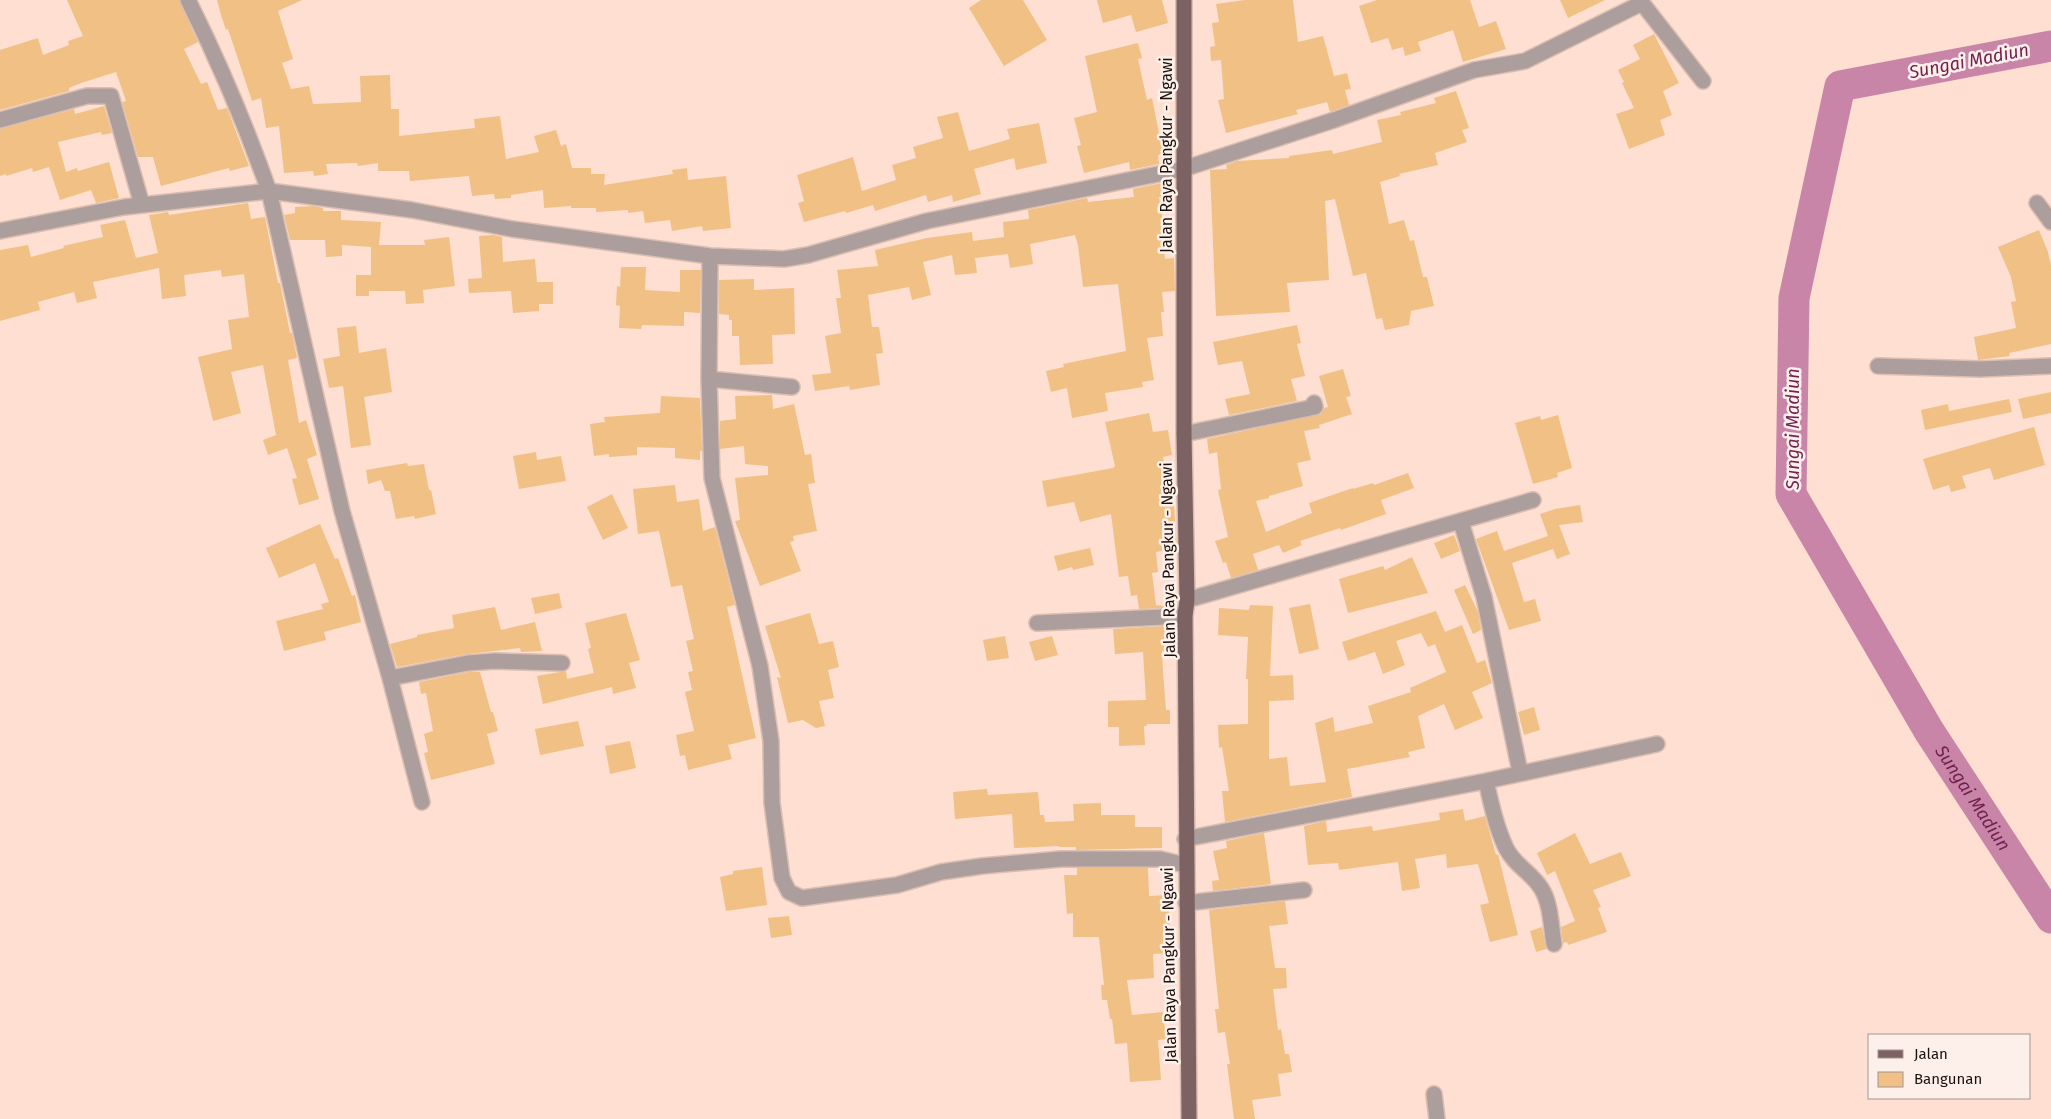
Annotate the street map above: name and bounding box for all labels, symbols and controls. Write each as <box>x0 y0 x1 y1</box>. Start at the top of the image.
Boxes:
water label: Sungai Madiun <box>1906 39 2031 84</box>
street label: Jalan Raya Pangkur - Ngawi <box>1157 57 1176 253</box>
water label: Sungai Madiun <box>1782 368 1804 491</box>
street label: Jalan Raya Pangkur - Ngawi <box>1157 462 1179 658</box>
water label: Sungai Madiun <box>1930 740 2015 855</box>
street label: Jalan Raya Pangkur - Ngawi <box>1158 867 1180 1063</box>
legend <box>1868 1034 2031 1099</box>
text: Jalan <box>1914 1045 1948 1063</box>
text: Bangunan <box>1914 1070 1982 1088</box>

